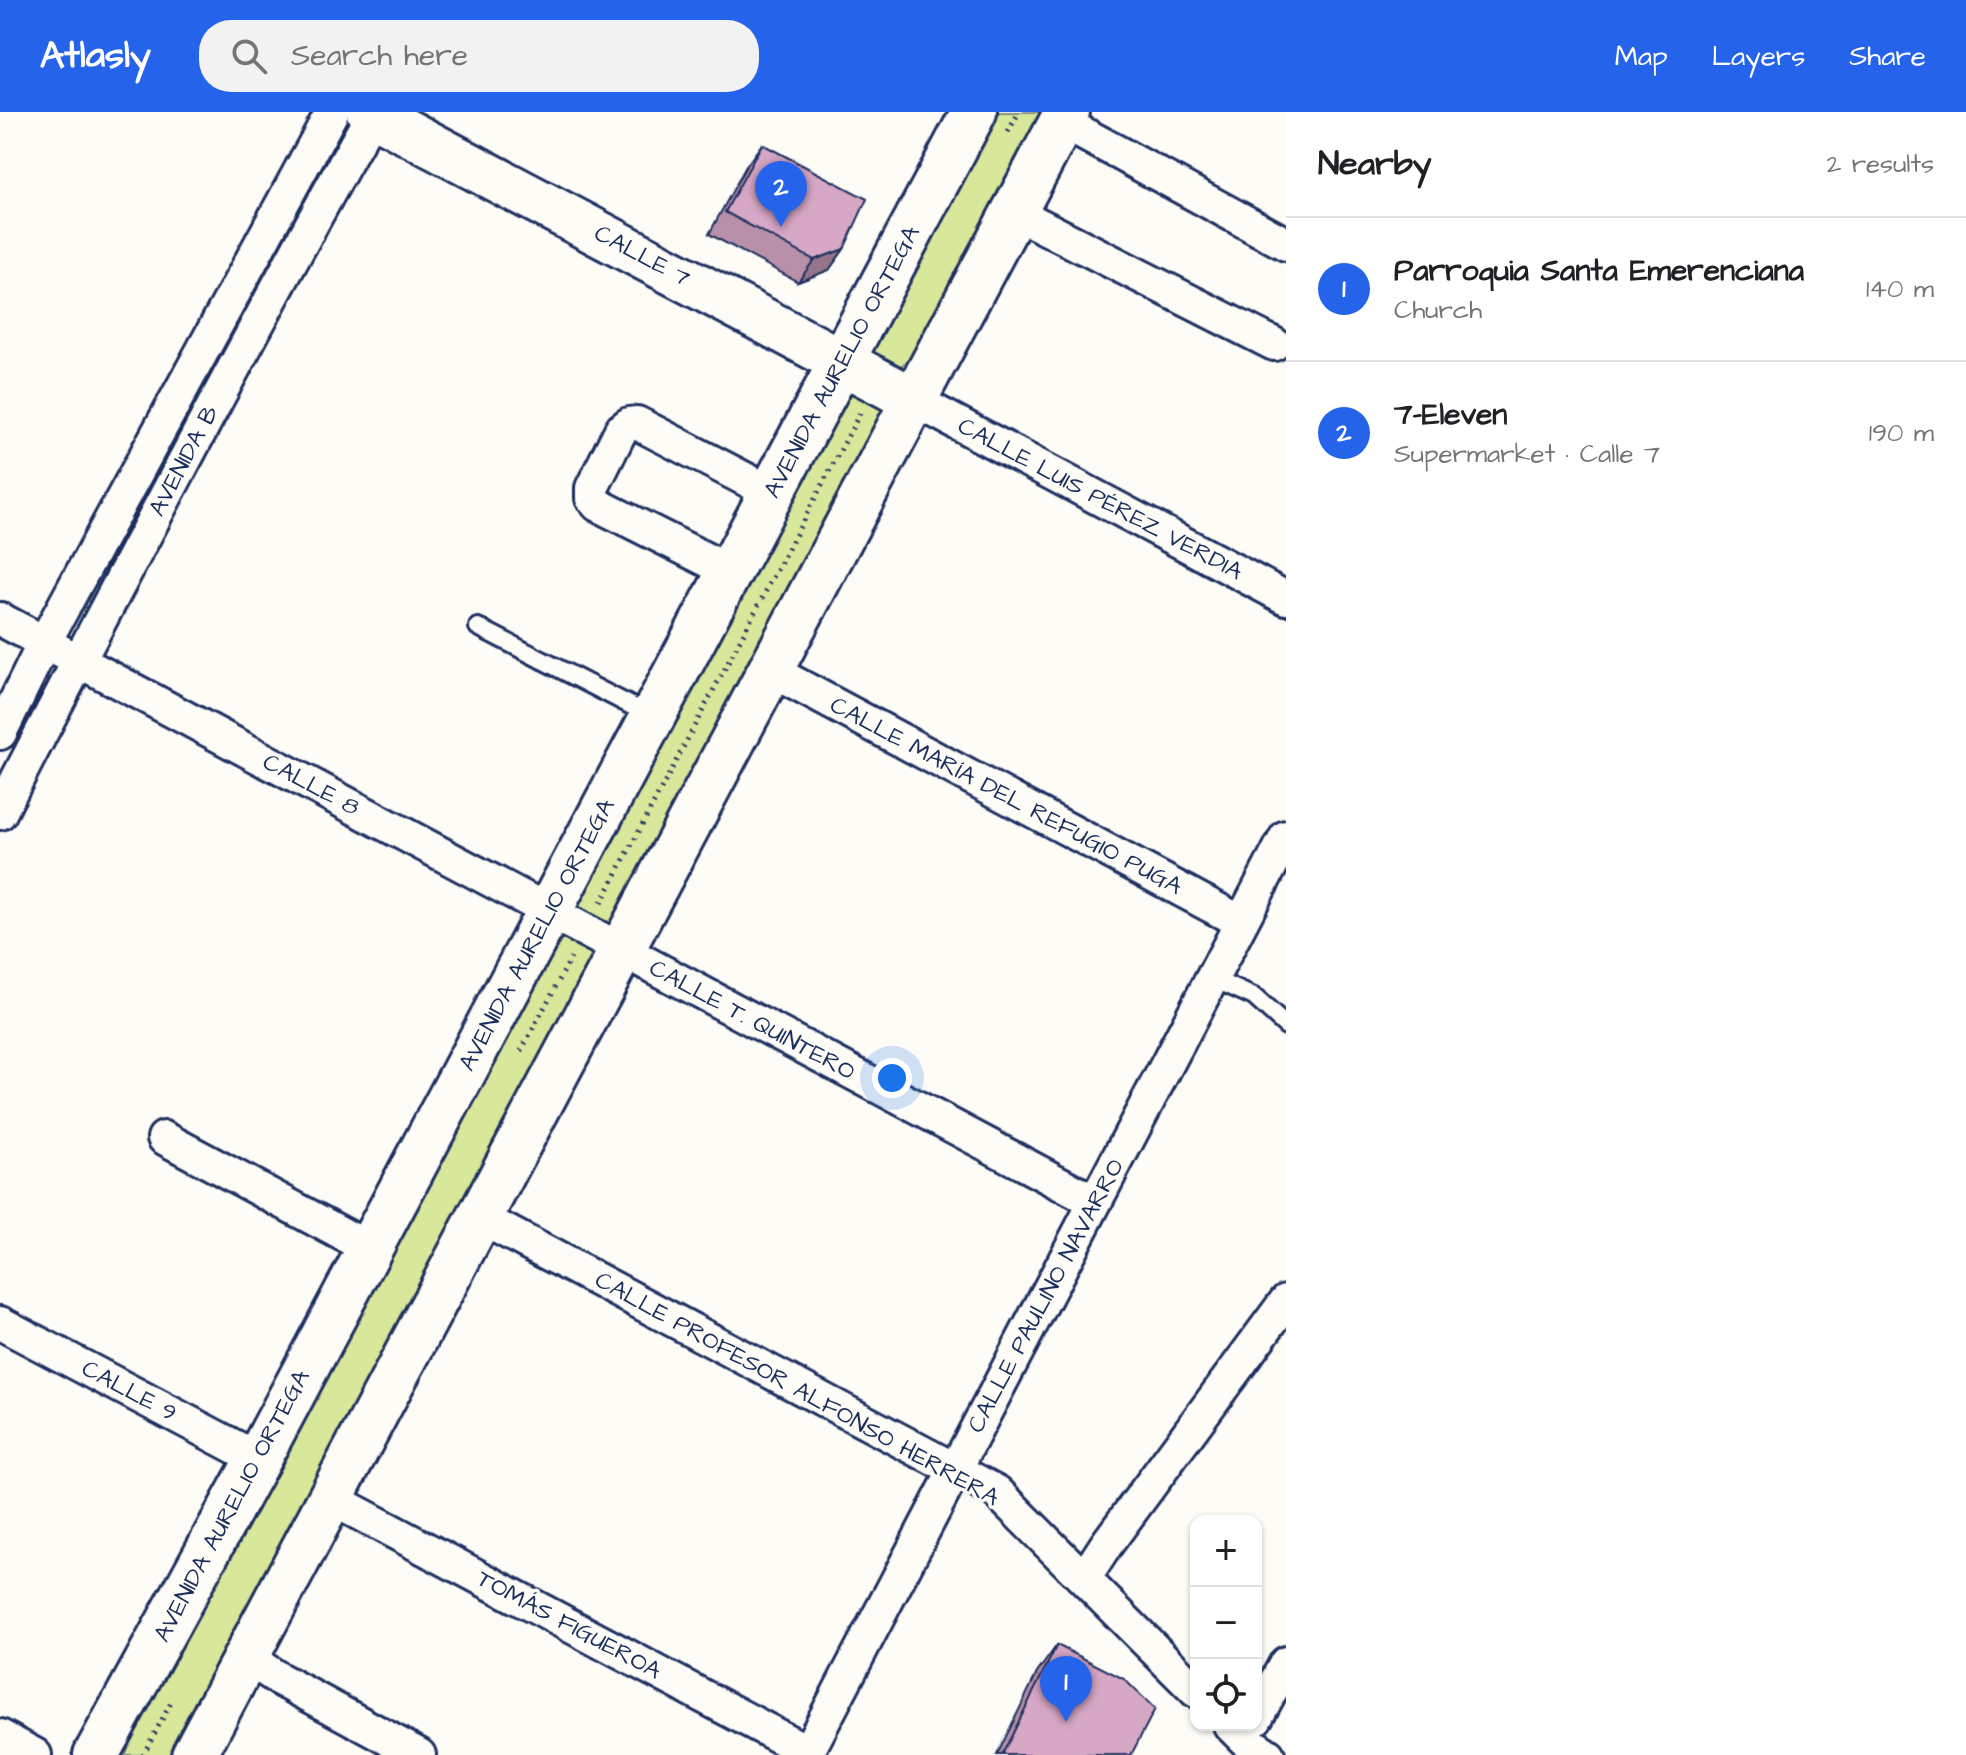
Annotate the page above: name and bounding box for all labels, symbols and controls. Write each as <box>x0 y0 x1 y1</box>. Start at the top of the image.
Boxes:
search box <box>199 20 759 92</box>
text: Atlasly <box>40 30 151 82</box>
icon: search <box>227 34 271 78</box>
text: Search here <box>291 35 468 77</box>
text: Map <box>1615 37 1668 76</box>
text: Layers <box>1712 37 1805 76</box>
text: Share <box>1849 37 1926 76</box>
text: Nearby <box>1318 140 1432 188</box>
text: 2 results <box>1826 146 1934 182</box>
pin: 2 <box>755 161 807 227</box>
street label: CALLE 7 <box>588 217 696 296</box>
street label: AVENIDA AURELIO ORTEGA <box>756 220 928 504</box>
text: Parroquia Santa Emerenciana <box>1394 250 1804 292</box>
text: 1 <box>1342 271 1346 307</box>
text: 140 m <box>1866 271 1934 307</box>
text: Church <box>1394 292 1482 328</box>
text: 7-Eleven <box>1394 394 1507 436</box>
street label: AVENIDA B <box>141 400 227 522</box>
street label: CALLE LUIS PÉREZ VERDIA <box>951 409 1249 589</box>
text: 2 <box>1337 415 1351 451</box>
text: 190 m <box>1869 415 1934 451</box>
text: Supermarket · Calle 7 <box>1394 436 1660 472</box>
street label: CALLE MARÍA DEL REFUGIO PUGA <box>824 688 1188 904</box>
street label: CALLE 8 <box>257 745 365 825</box>
street label: AVENIDA AURELIO ORTEGA <box>451 793 623 1077</box>
street label: CALLE T. QUINTERO <box>643 951 861 1089</box>
your location <box>872 1058 912 1098</box>
street label: CALLE PAULINO NAVARRO <box>959 1153 1133 1439</box>
street label: CALLE PROFESOR ALFONSO HERRERA <box>589 1263 1005 1515</box>
street label: CALLE 9 <box>76 1352 182 1430</box>
street label: AVENIDA AURELIO ORTEGA <box>146 1364 318 1648</box>
map controls <box>1190 1515 1262 1731</box>
button: + <box>1190 1515 1262 1587</box>
street label: TOMÁS FIGUEROA <box>471 1562 667 1688</box>
button: − <box>1190 1587 1262 1659</box>
pin: 1 <box>1040 1656 1092 1722</box>
button: locate <box>1190 1659 1262 1731</box>

